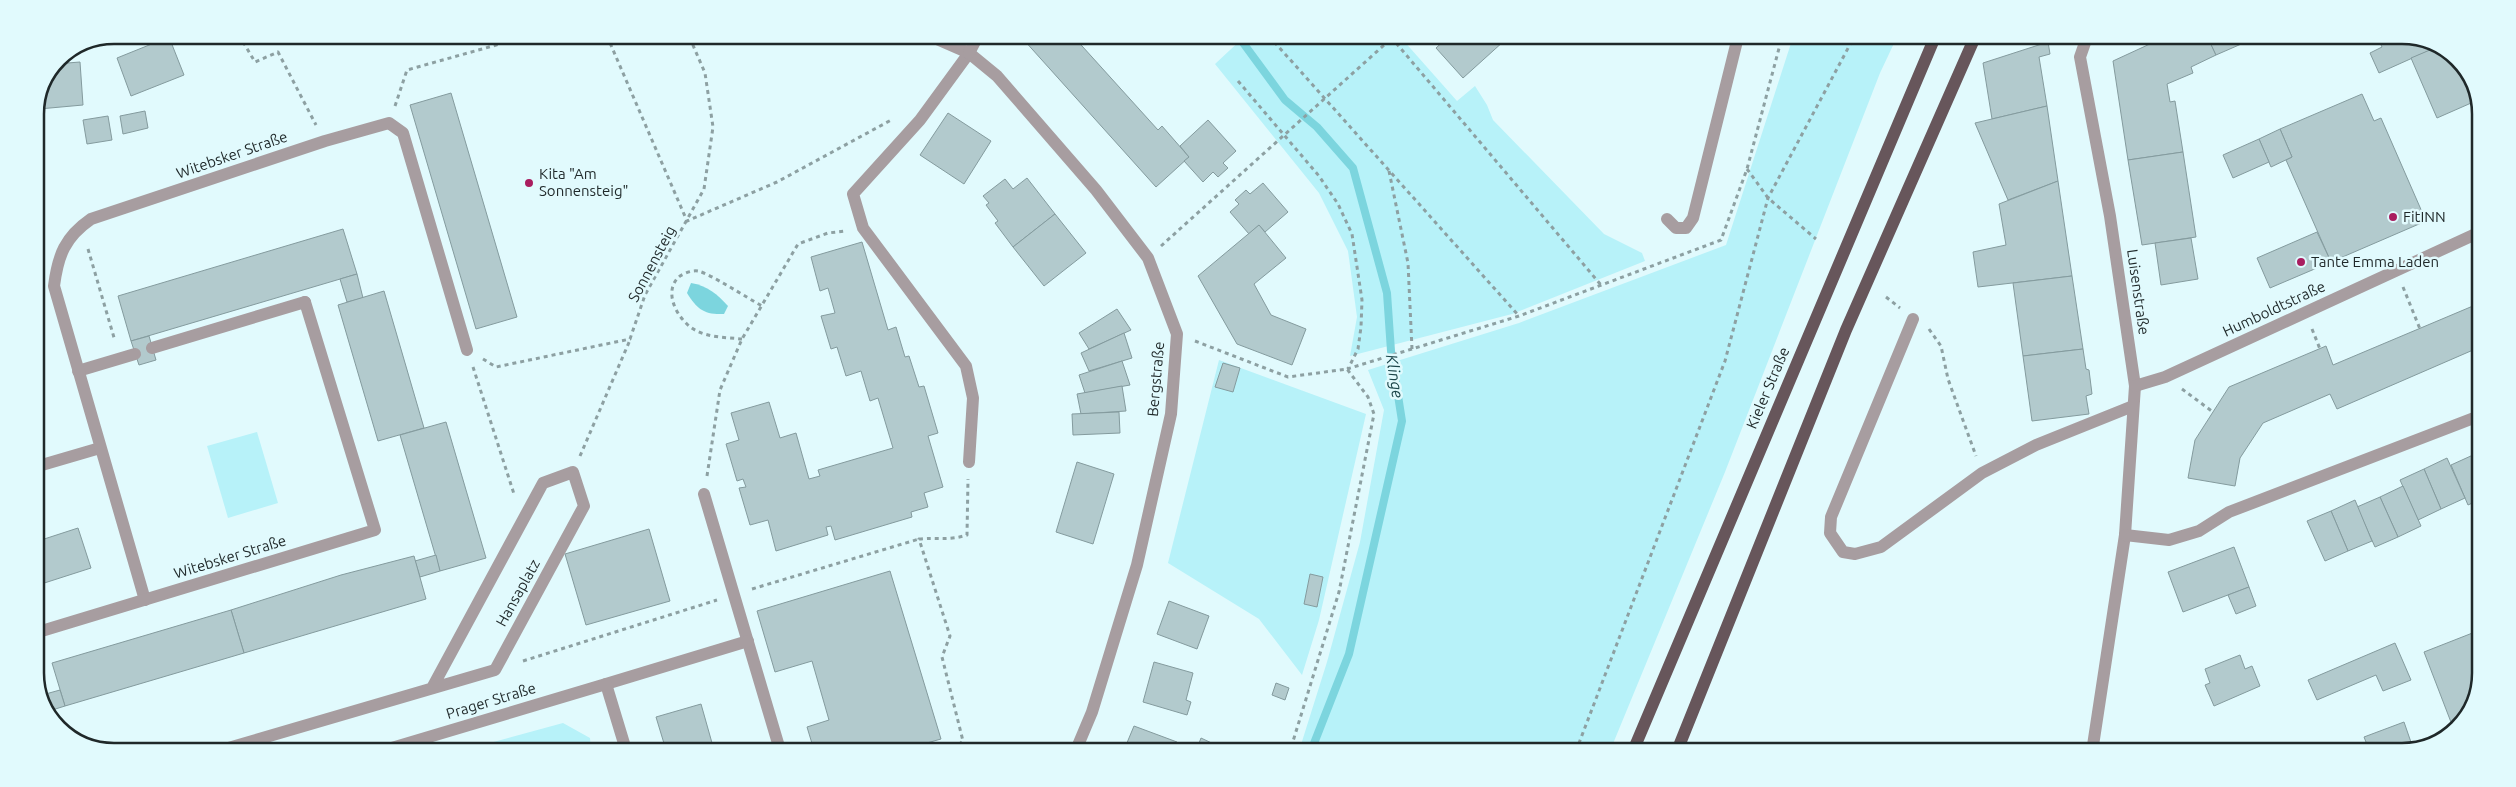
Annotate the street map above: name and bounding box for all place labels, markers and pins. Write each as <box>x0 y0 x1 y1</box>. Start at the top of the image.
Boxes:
place label: Kita "Am Sonnensteig" <box>539 165 629 199</box>
marker: Kita "Am Sonnensteig" <box>523 177 535 189</box>
place label: FitINN <box>2403 208 2446 225</box>
marker: FitINN <box>2387 211 2399 223</box>
place label: Tante Emma Laden <box>2311 253 2439 270</box>
marker: Tante Emma Laden <box>2295 256 2307 268</box>

